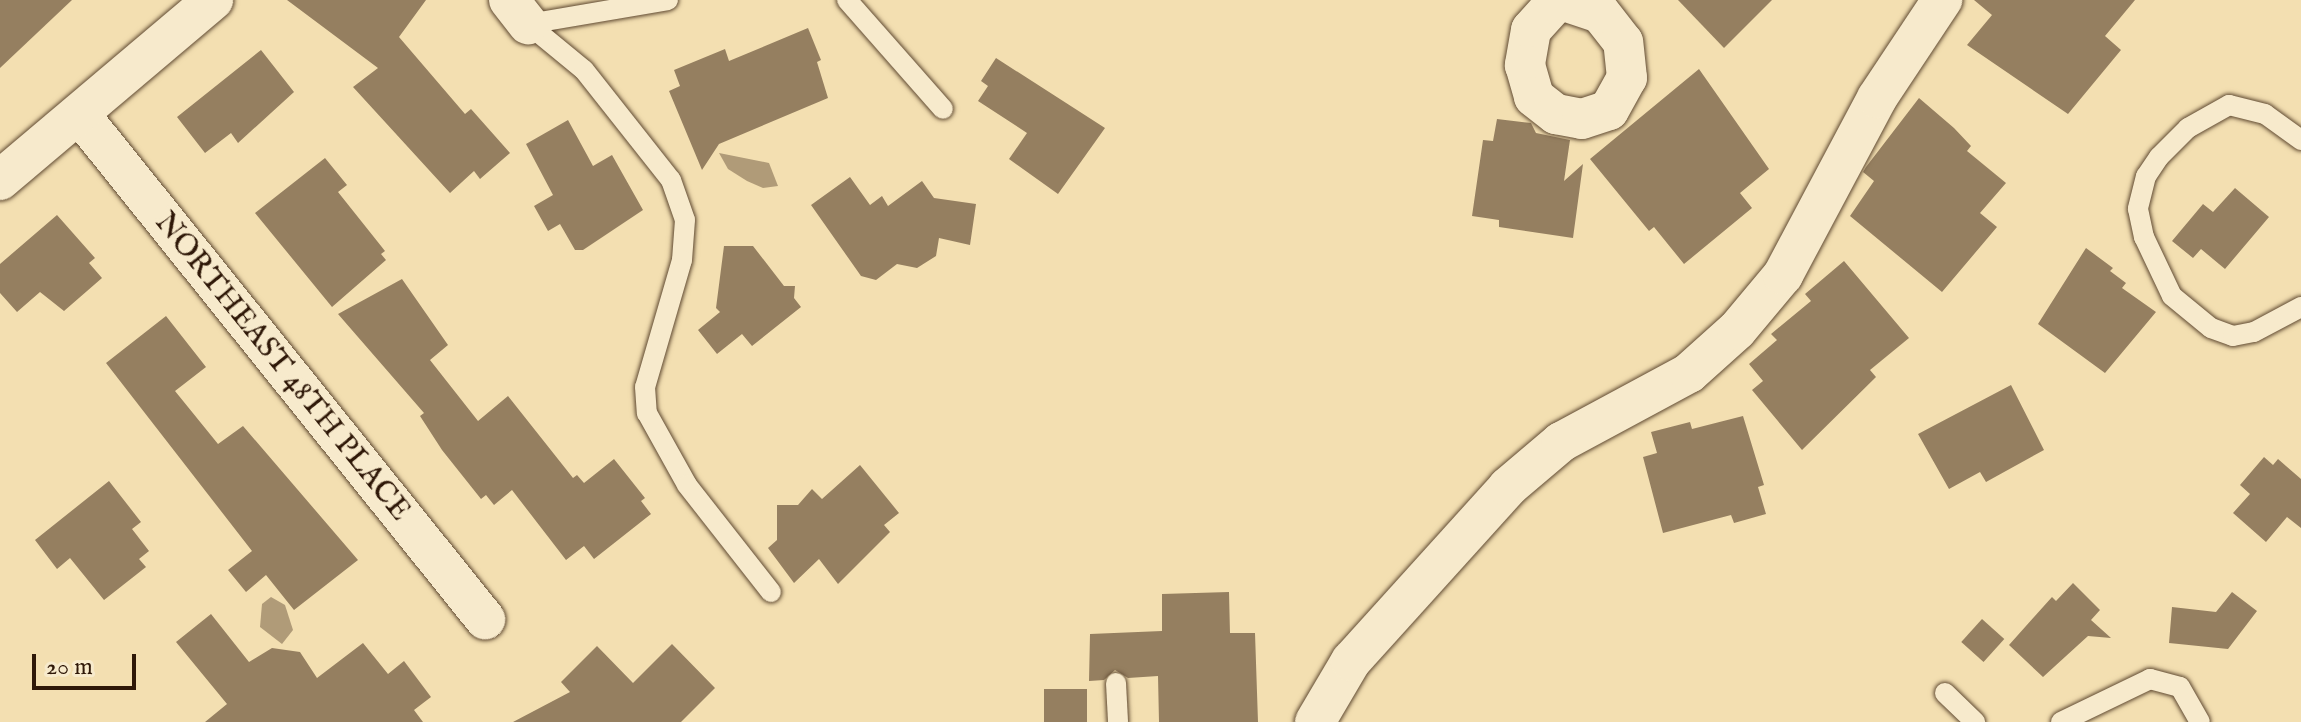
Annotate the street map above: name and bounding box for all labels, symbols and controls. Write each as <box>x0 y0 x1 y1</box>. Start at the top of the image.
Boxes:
street label: NORTHEAST 48TH PLACE <box>146 206 418 528</box>
scale bar <box>36 638 140 688</box>
text: 20 m <box>46 652 93 683</box>

